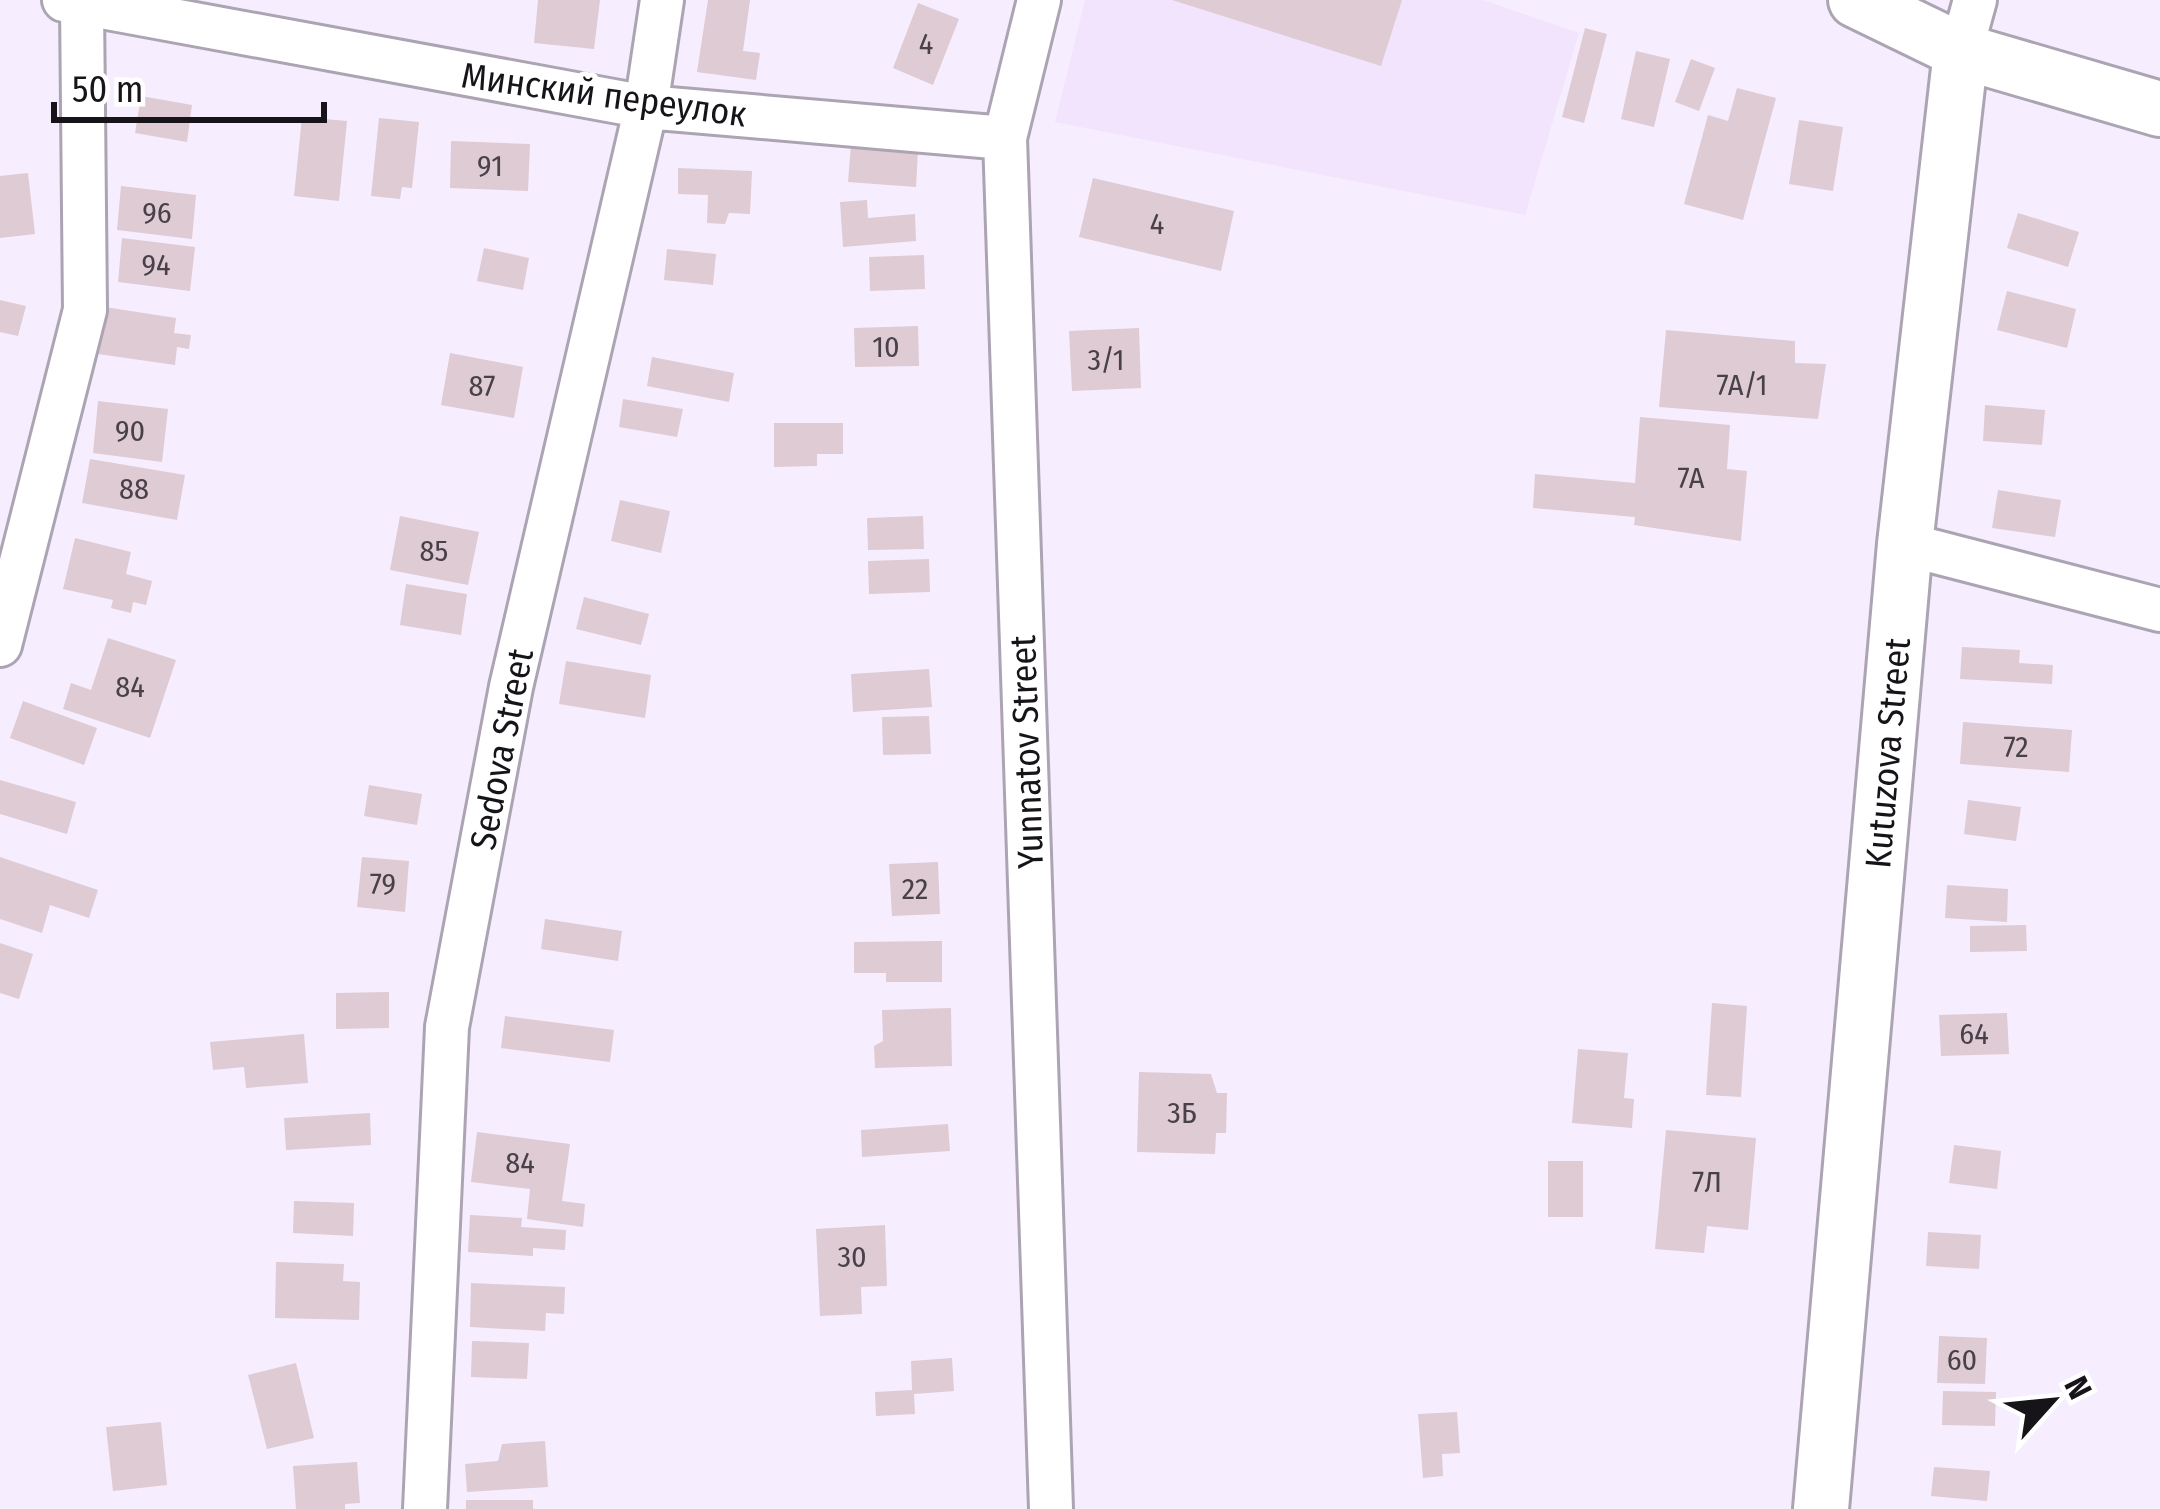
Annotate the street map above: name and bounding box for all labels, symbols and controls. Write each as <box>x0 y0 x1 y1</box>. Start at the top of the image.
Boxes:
house number: 4 <box>919 26 933 62</box>
scale bar <box>54 48 324 122</box>
street label: Минский переулок <box>459 53 749 137</box>
text: 50 m <box>72 68 143 112</box>
house number: 91 <box>477 148 503 184</box>
house number: 96 <box>142 195 172 231</box>
house number: 4 <box>1150 206 1164 242</box>
house number: 94 <box>142 247 170 283</box>
house number: 10 <box>872 329 900 365</box>
house number: 3/1 <box>1088 342 1124 378</box>
house number: 7А/1 <box>1717 367 1767 403</box>
house number: 87 <box>469 368 495 404</box>
house number: 90 <box>115 413 145 449</box>
house number: 7А <box>1677 460 1705 496</box>
house number: 88 <box>119 471 149 507</box>
house number: 85 <box>420 533 448 569</box>
street label: Yunnatov Street <box>1001 634 1053 869</box>
street label: Kutuzova Street <box>1856 636 1920 870</box>
street label: Sedova Street <box>461 645 543 853</box>
house number: 84 <box>115 669 145 705</box>
house number: 72 <box>2003 729 2029 765</box>
house number: 79 <box>370 866 396 902</box>
house number: 22 <box>902 871 928 907</box>
house number: 64 <box>1959 1016 1989 1052</box>
house number: 3Б <box>1167 1095 1197 1131</box>
house number: 84 <box>505 1145 535 1181</box>
house number: 7Л <box>1692 1164 1722 1200</box>
house number: 30 <box>837 1239 867 1275</box>
north arrow <box>1992 1341 2112 1461</box>
house number: 60 <box>1947 1342 1977 1378</box>
text: N <box>2056 1370 2100 1406</box>

